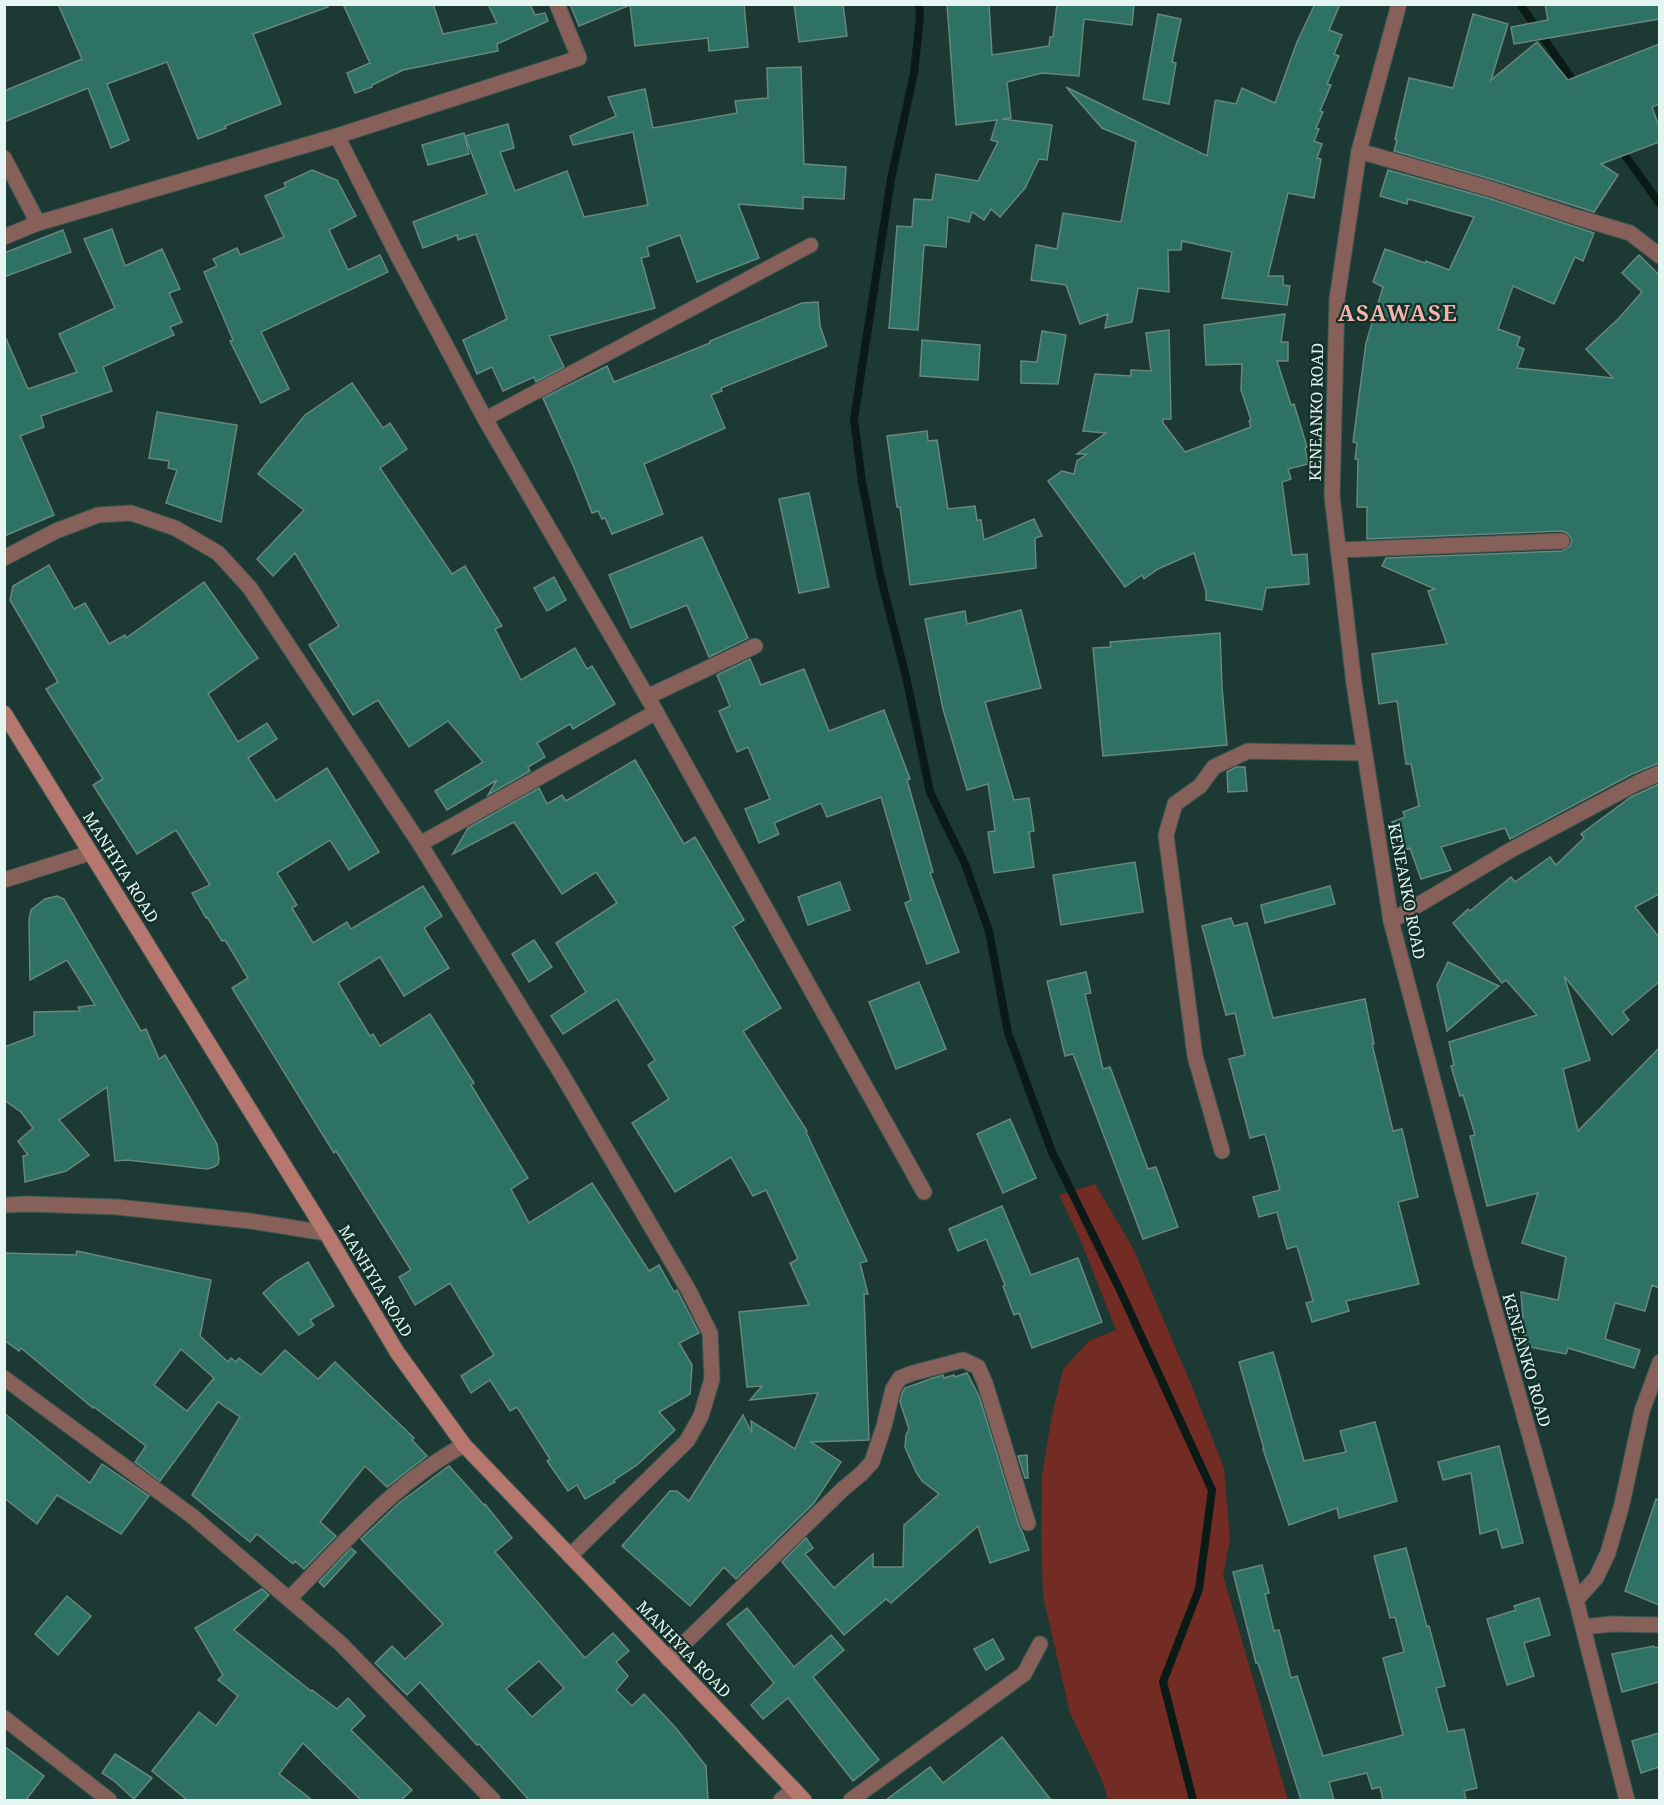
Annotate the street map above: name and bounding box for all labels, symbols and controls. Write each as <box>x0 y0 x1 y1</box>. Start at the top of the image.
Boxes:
district label: ASAWASE <box>1338 297 1458 327</box>
street label: KENEANKO ROAD <box>1304 343 1328 481</box>
street label: MANHYIA ROAD <box>78 807 164 927</box>
street label: KENEANKO ROAD <box>1383 821 1431 961</box>
street label: MANHYIA ROAD <box>334 1221 418 1341</box>
street label: KENEANKO ROAD <box>1497 1290 1557 1430</box>
street label: MANHYIA ROAD <box>632 1596 736 1702</box>

